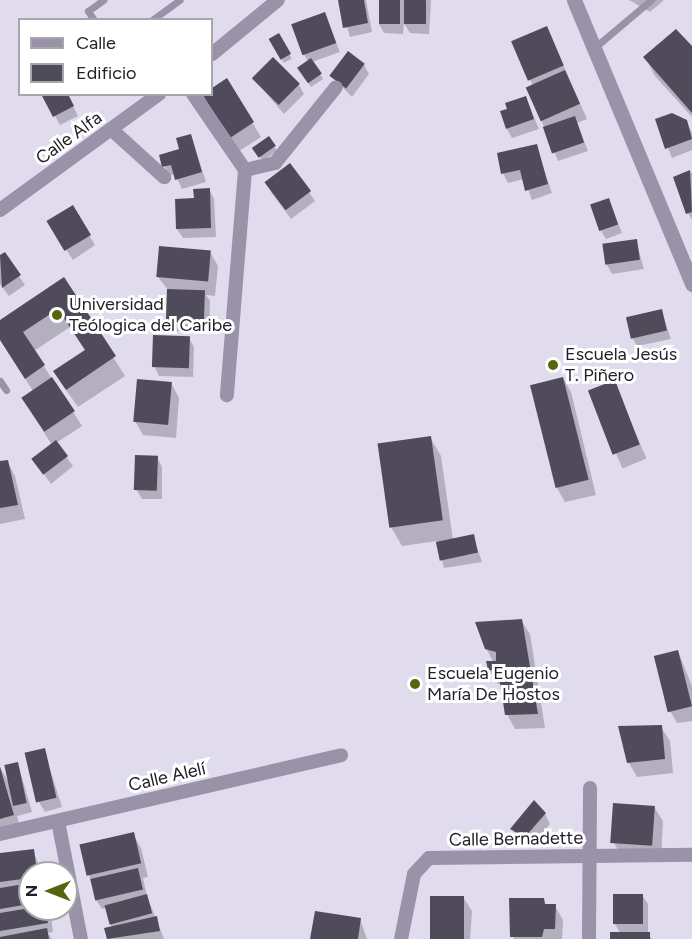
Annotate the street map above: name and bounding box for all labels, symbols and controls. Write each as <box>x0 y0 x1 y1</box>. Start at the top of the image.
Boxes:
legend <box>18 18 213 96</box>
text: Calle <box>76 32 116 54</box>
text: Edificio <box>76 62 137 84</box>
street label: Calle Alfa <box>32 107 106 169</box>
place label: Universidad Teólogica del Caribe <box>69 294 232 336</box>
marker: Universidad Teólogica del Caribe <box>50 308 64 322</box>
place label: Escuela Jesús T. Piñero <box>565 344 677 386</box>
marker: Escuela Jesús T. Piñero <box>546 358 560 372</box>
place label: Escuela Eugenio María De Hostos <box>427 663 560 706</box>
marker: Escuela Eugenio María De Hostos <box>408 677 422 691</box>
street label: Calle Alelí <box>126 758 208 796</box>
street label: Calle Bernadette <box>449 827 583 851</box>
north arrow <box>18 861 78 921</box>
text: N <box>22 885 41 897</box>

